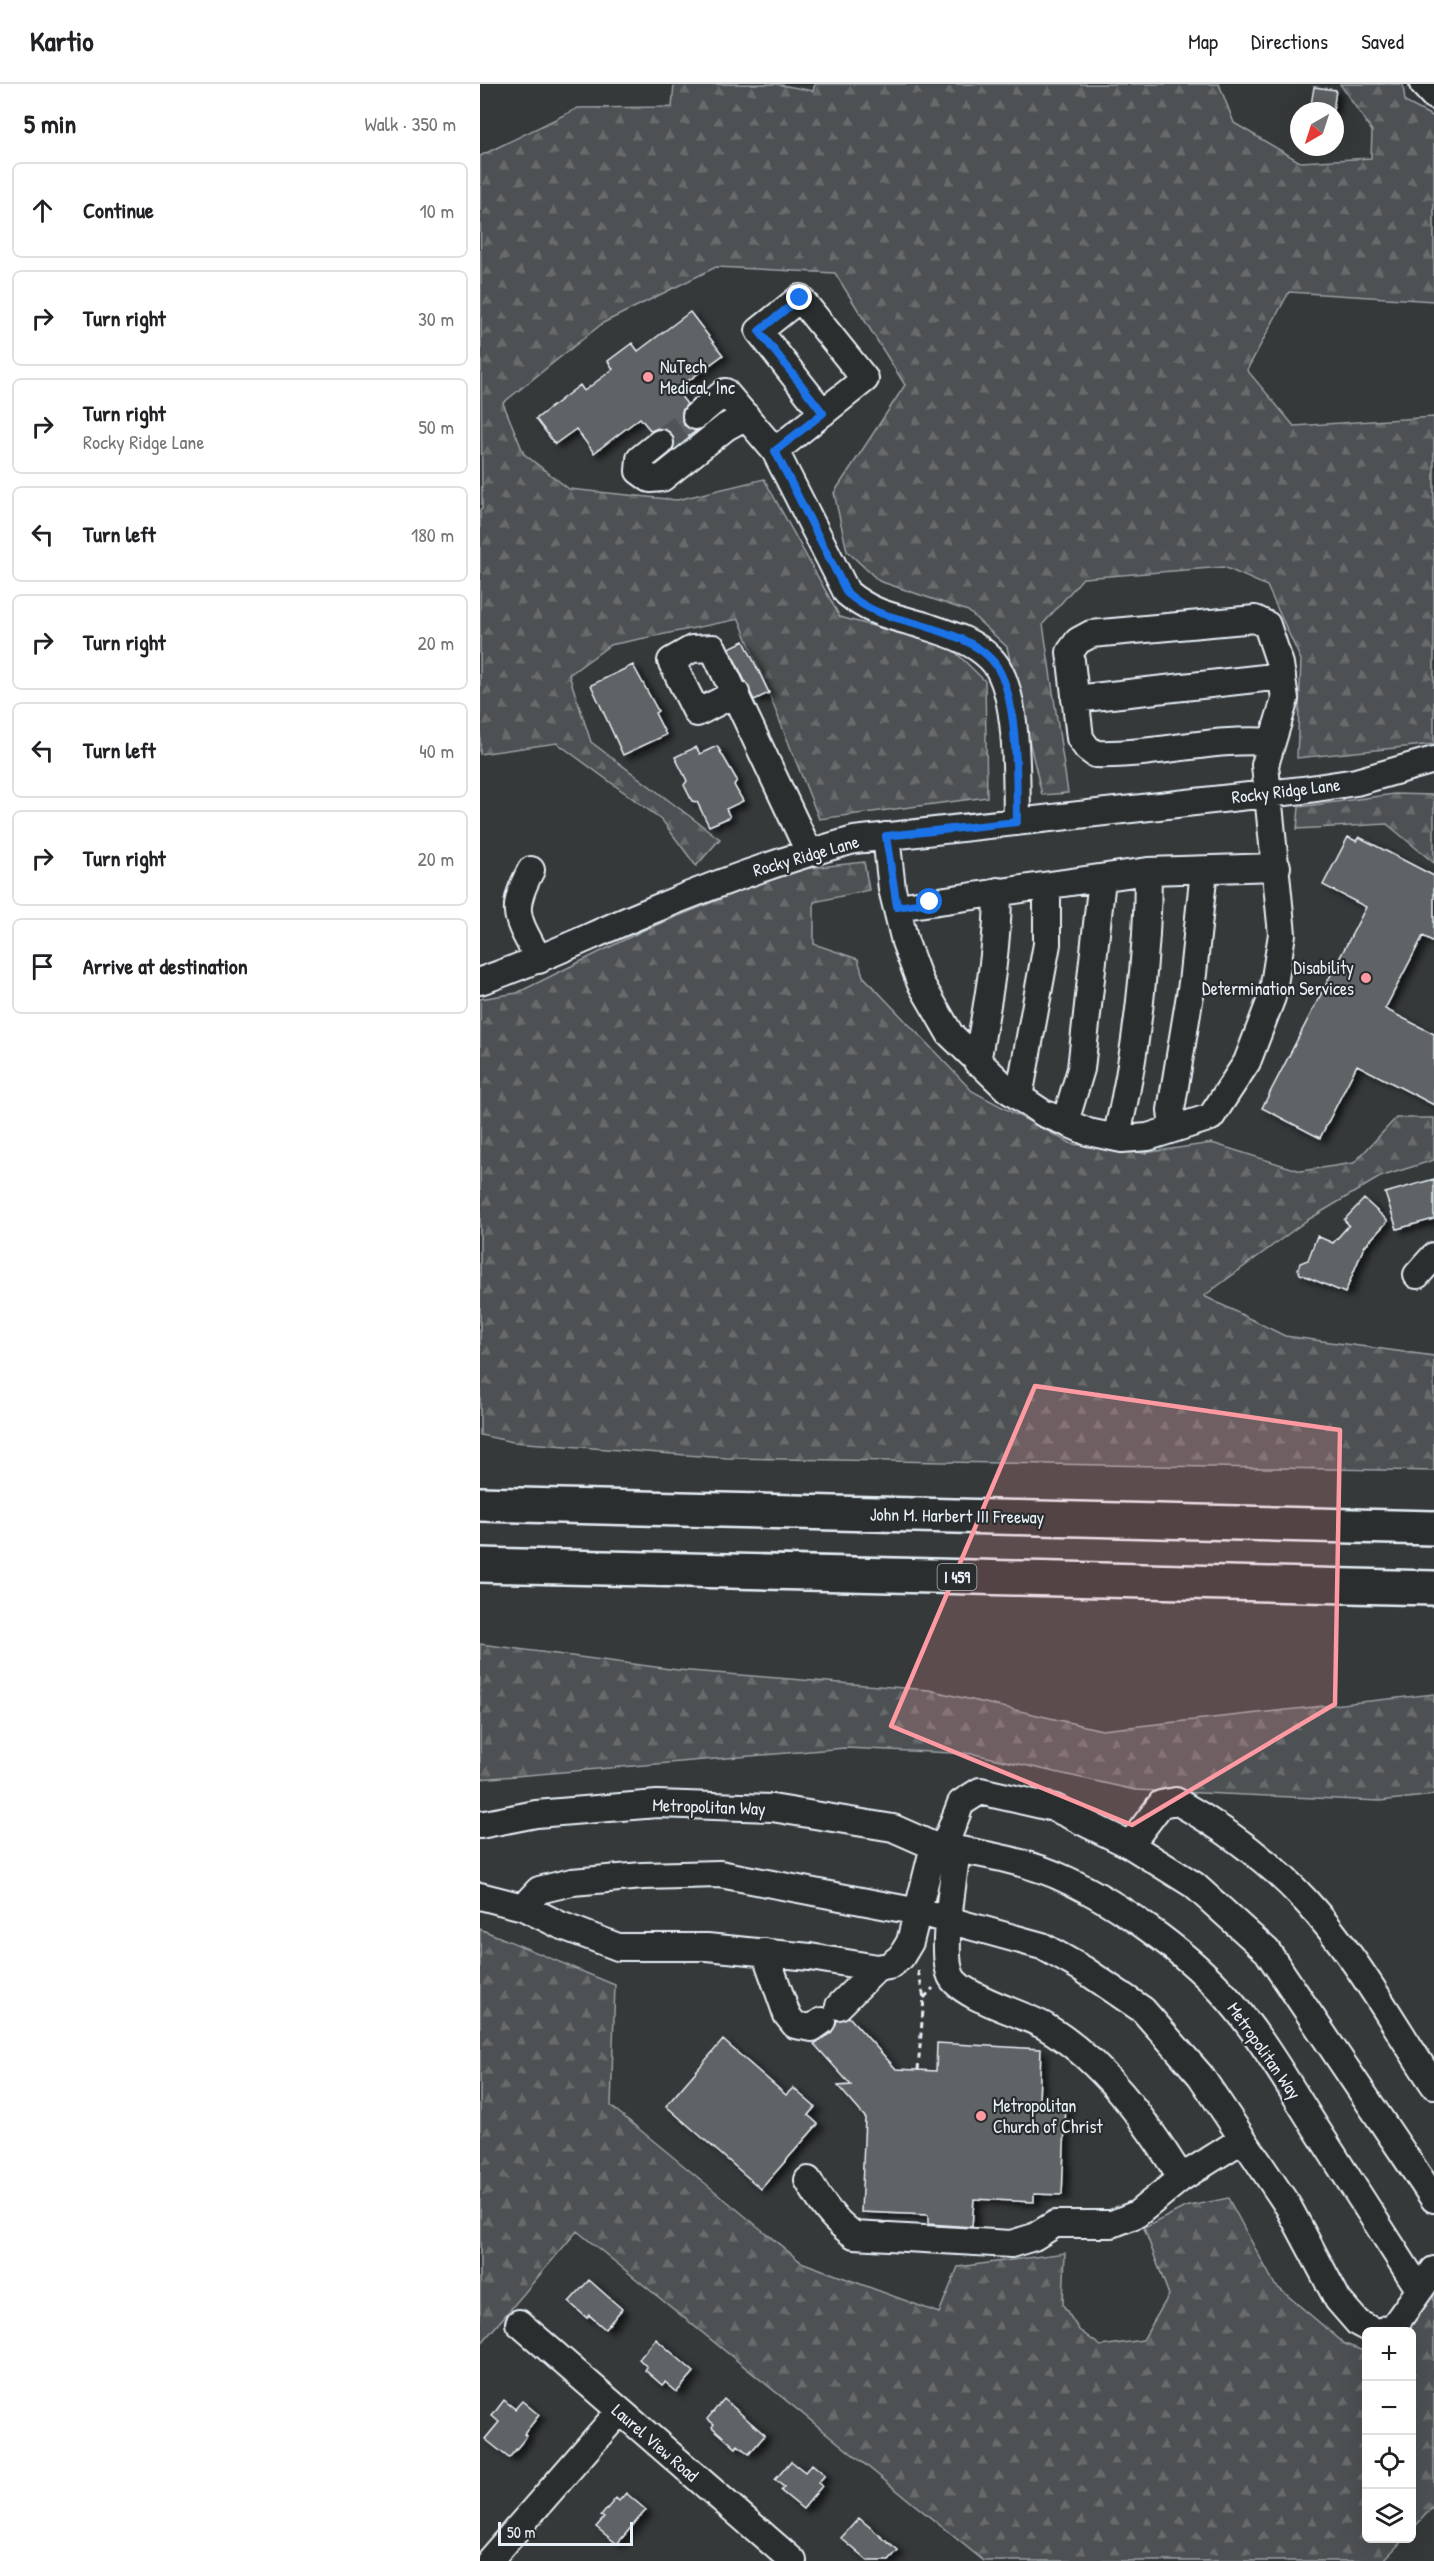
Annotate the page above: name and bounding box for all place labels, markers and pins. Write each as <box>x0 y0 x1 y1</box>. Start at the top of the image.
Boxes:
place label: NuTech Medical, Inc <box>660 354 735 400</box>
marker: NuTech Medical, Inc <box>641 370 655 384</box>
place label: Disability Determination Services <box>1202 955 1354 1001</box>
marker: Disability Determination Services <box>1359 971 1373 985</box>
place label: Metropolitan Church of Christ <box>993 2093 1103 2139</box>
marker: Metropolitan Church of Christ <box>974 2109 988 2123</box>

